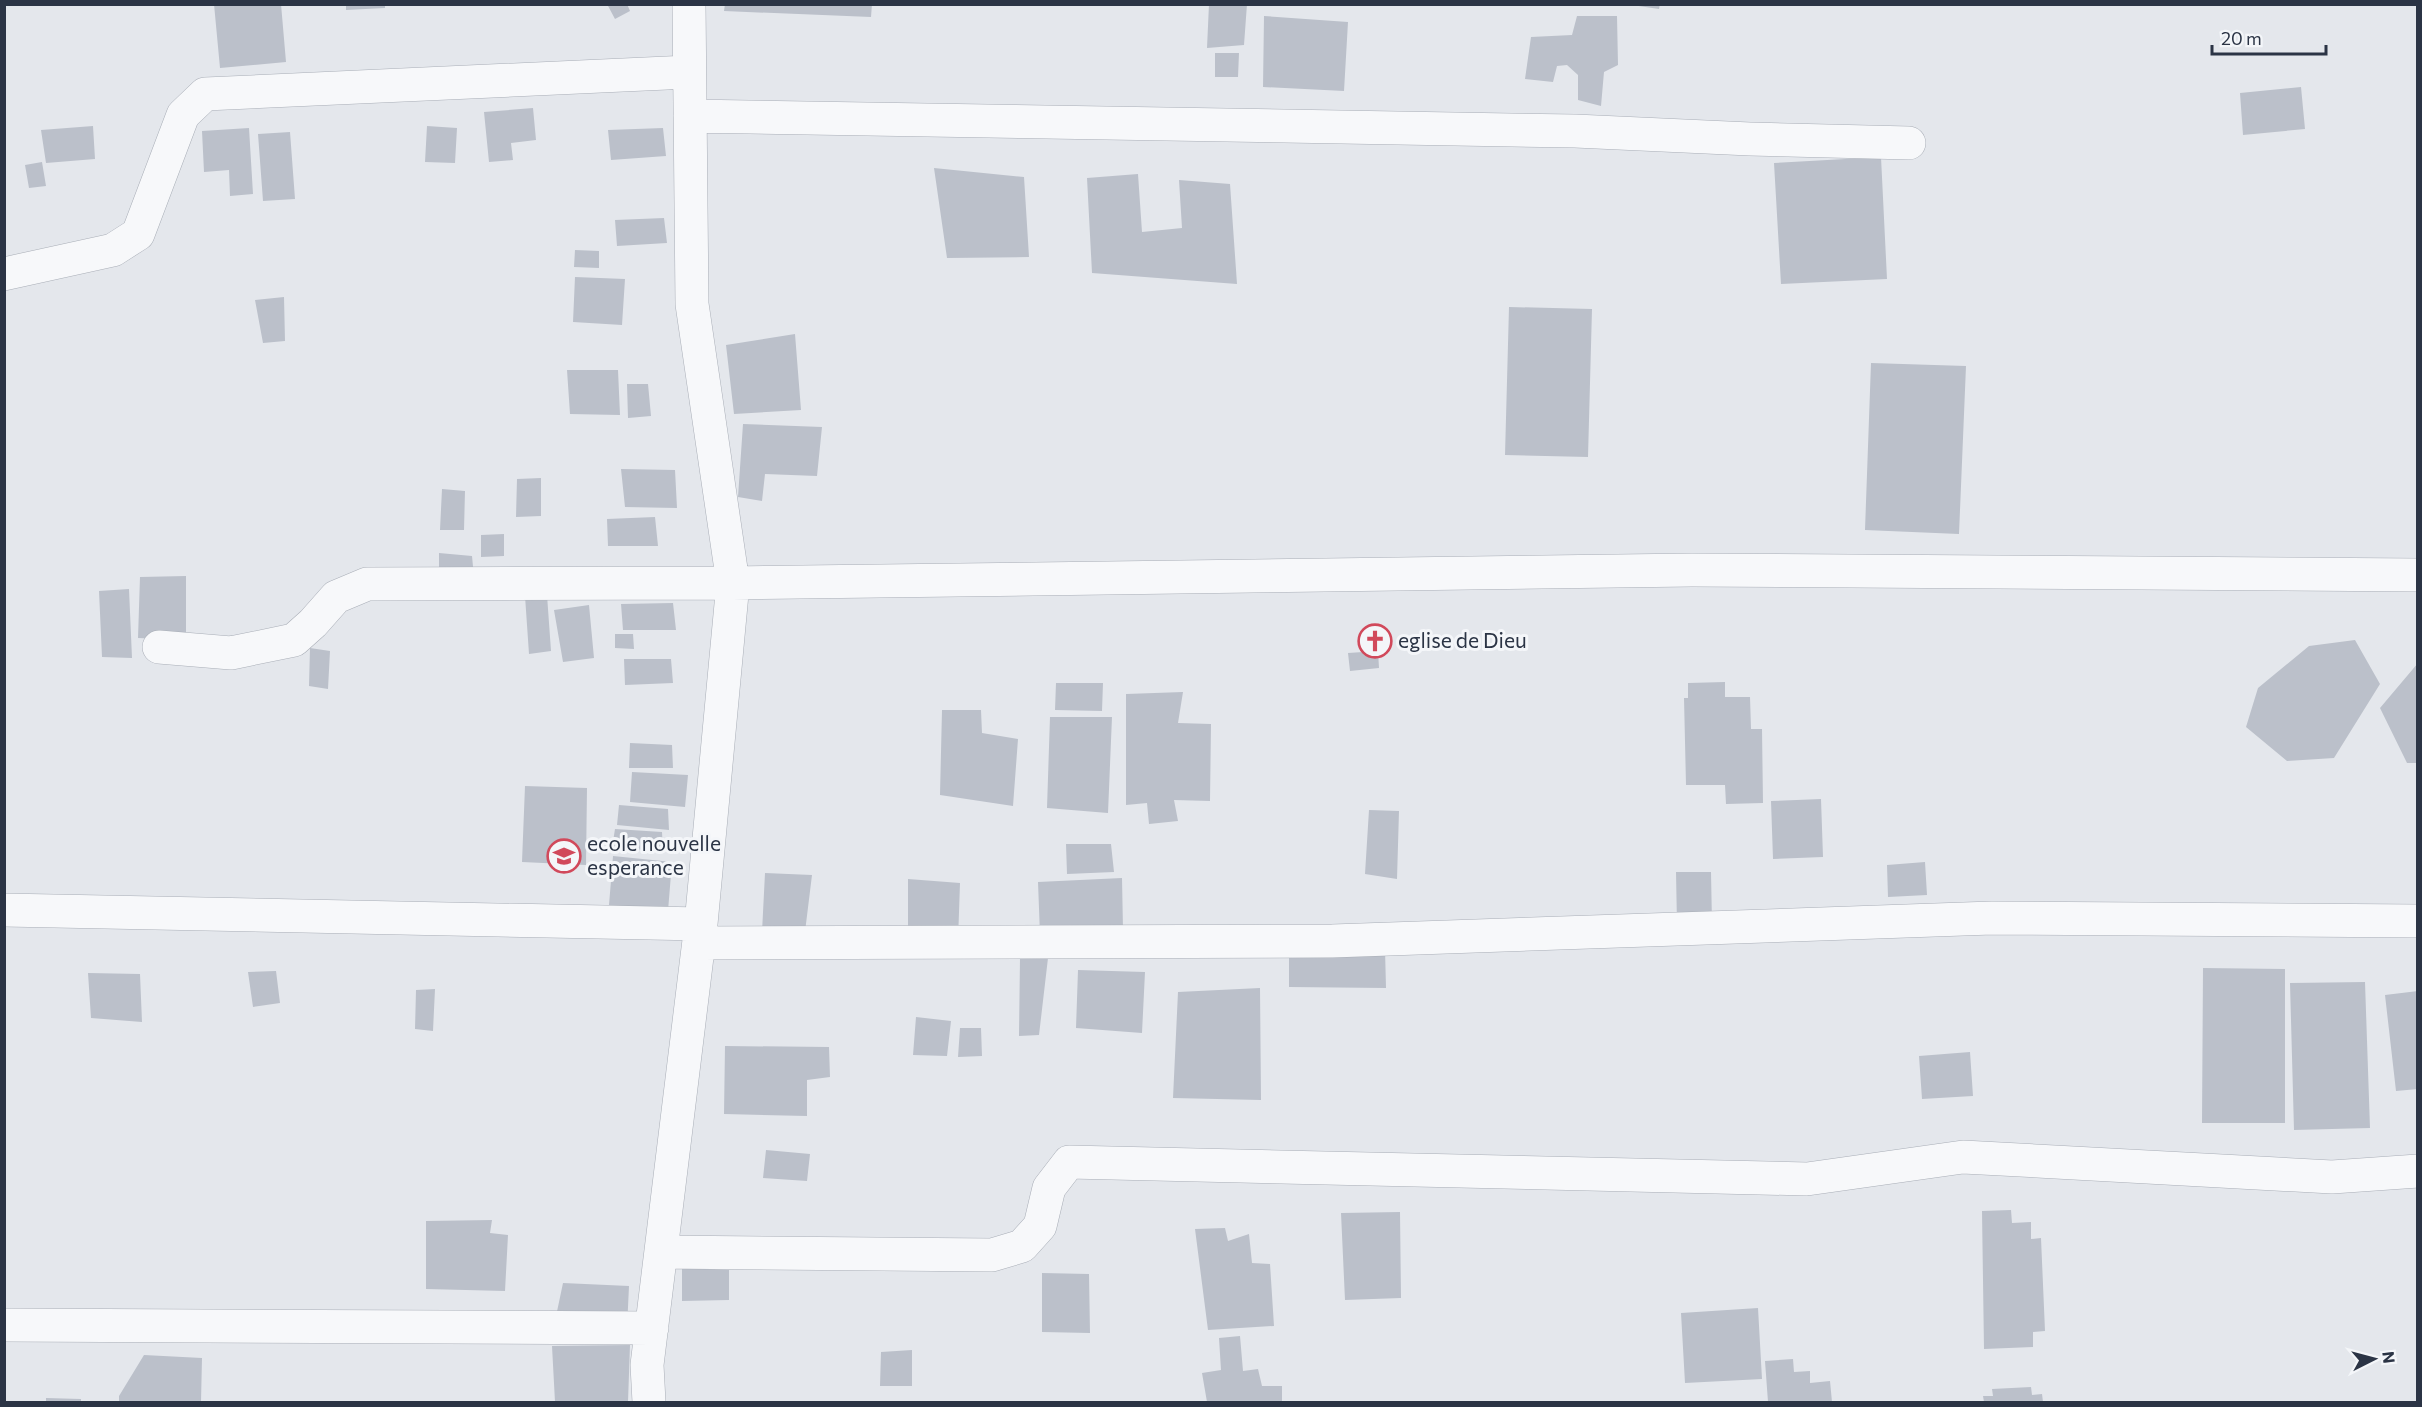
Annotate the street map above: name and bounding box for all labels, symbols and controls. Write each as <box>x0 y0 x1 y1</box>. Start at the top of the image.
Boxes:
scale bar <box>2212 18 2326 56</box>
text: 20 m <box>2221 27 2262 49</box>
church icon: eglise de Dieu <box>1357 623 1393 659</box>
place label: eglise de Dieu <box>1398 627 1527 652</box>
place label: ecole nouvelle esperance <box>587 830 721 879</box>
school or university icon: ecole nouvelle esperance <box>546 838 582 874</box>
north arrow <box>2344 1329 2404 1389</box>
text: N <box>2379 1350 2399 1364</box>

